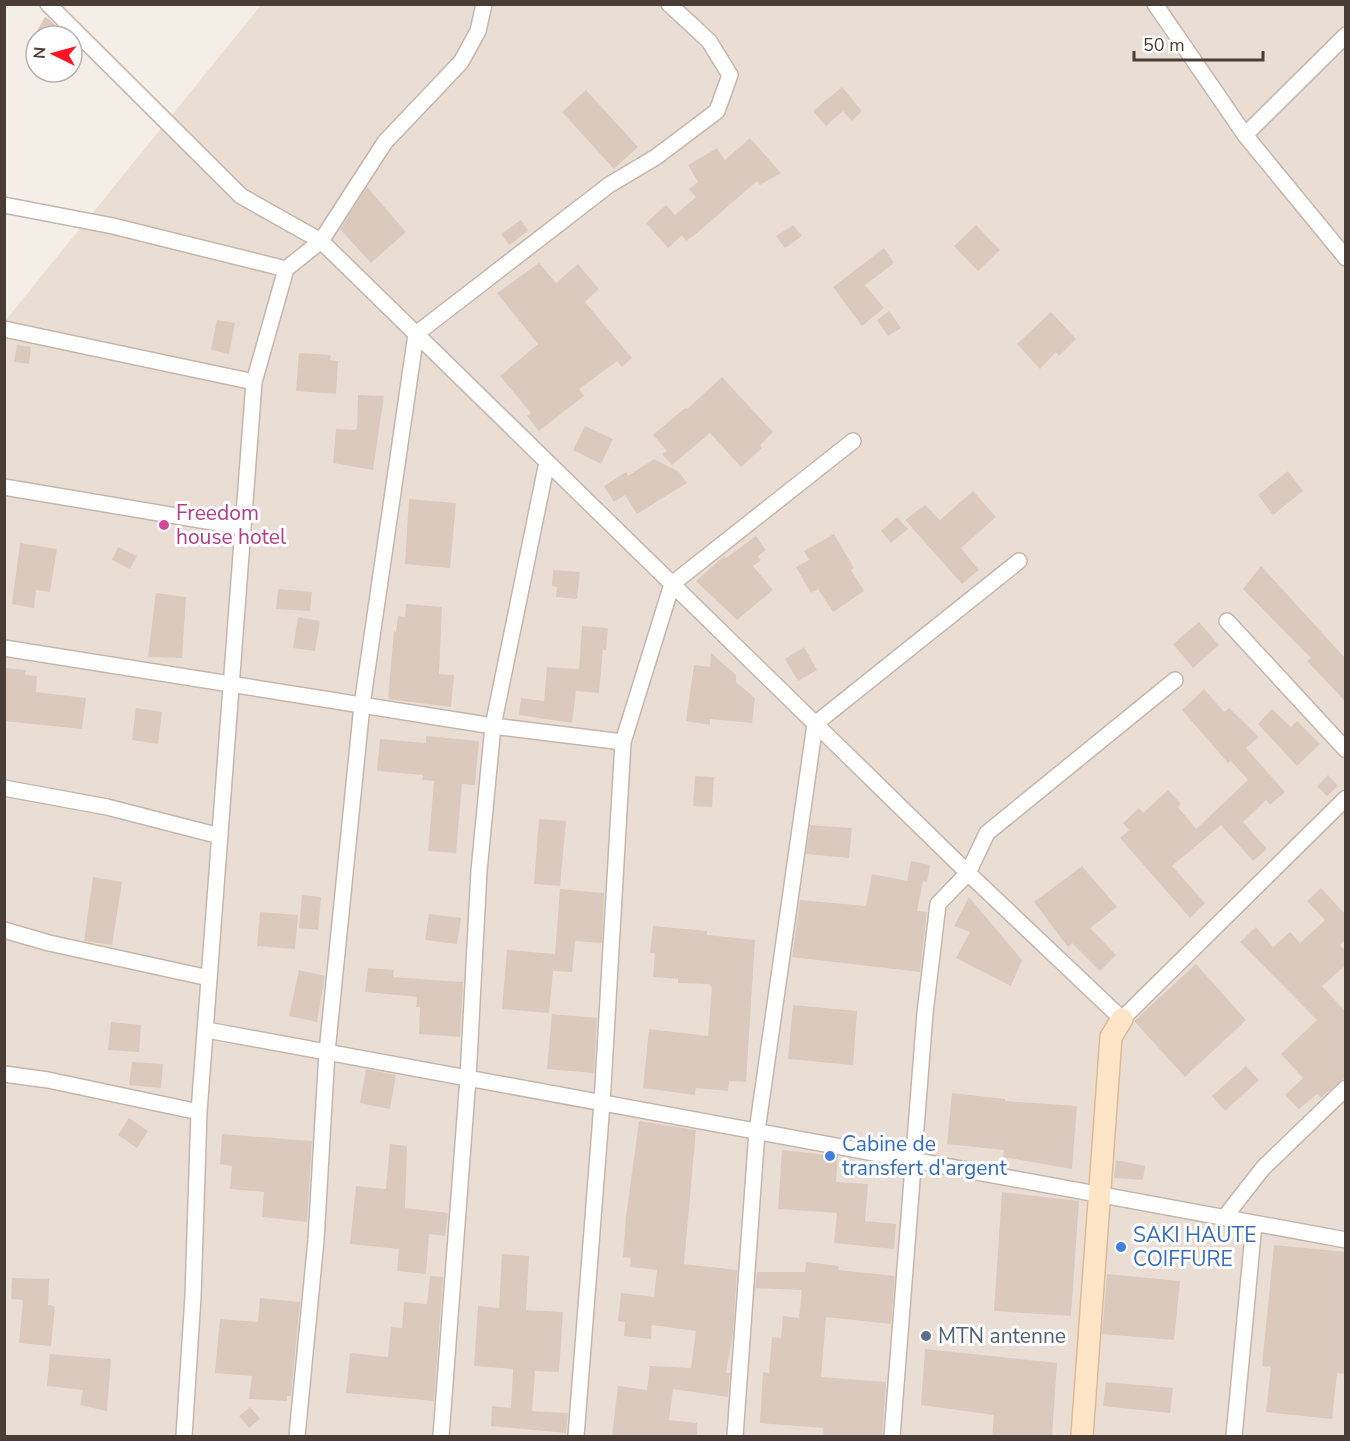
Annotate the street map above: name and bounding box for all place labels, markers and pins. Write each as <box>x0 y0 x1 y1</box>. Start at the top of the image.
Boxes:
place label: Freedom house hotel <box>176 499 287 551</box>
marker: Freedom house hotel <box>157 518 171 532</box>
place label: Cabine de transfert d'argent <box>842 1130 1007 1182</box>
marker: Cabine de transfert d'argent <box>823 1149 837 1163</box>
place label: SAKI HAUTE COIFFURE <box>1133 1221 1256 1273</box>
marker: SAKI HAUTE COIFFURE <box>1114 1240 1128 1254</box>
place label: MTN antenne <box>938 1322 1066 1350</box>
marker: MTN antenne <box>919 1329 933 1343</box>

